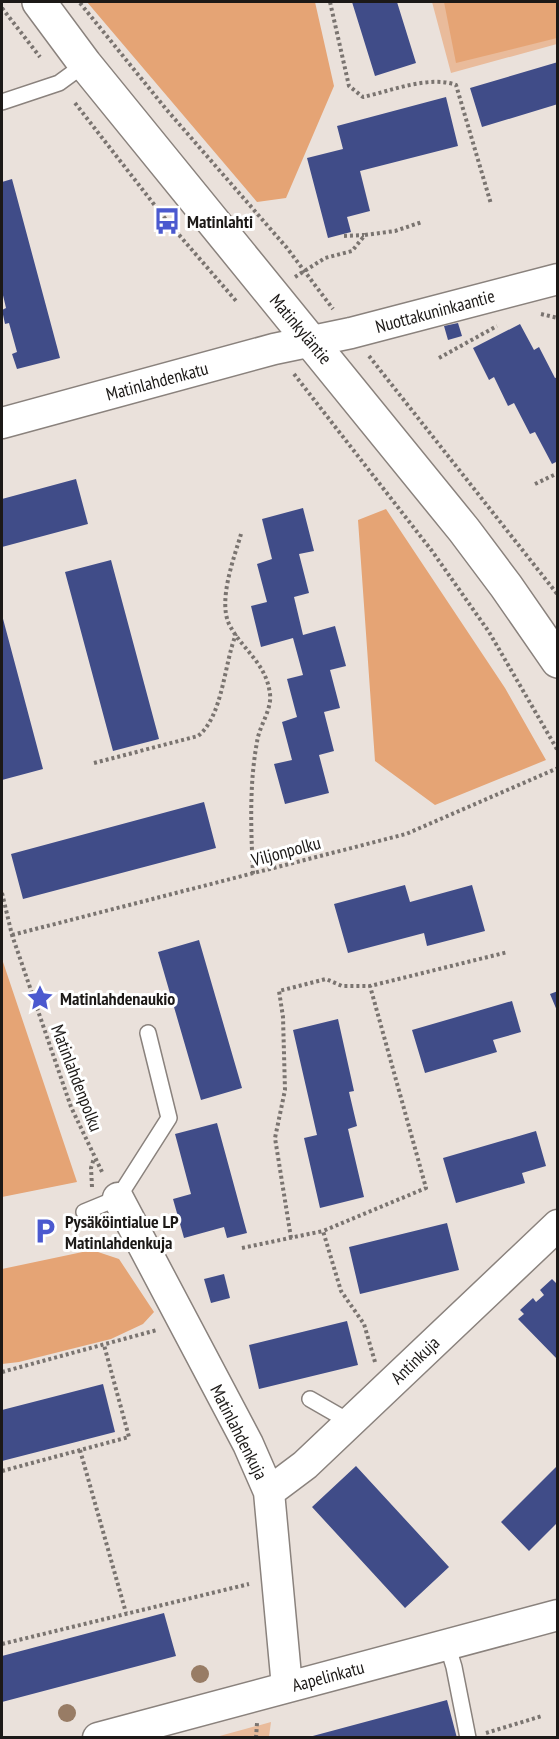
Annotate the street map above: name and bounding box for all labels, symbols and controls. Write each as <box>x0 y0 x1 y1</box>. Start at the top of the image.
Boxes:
bus stop icon: Matinlahti <box>152 206 182 236</box>
place label: Matinlahti <box>187 210 253 233</box>
street label: Nuottakuninkaantie <box>373 284 497 338</box>
street label: Matinkyläntie <box>265 289 337 369</box>
street label: Matinlahdenkatu <box>103 356 211 406</box>
street label: Viljonpolku <box>248 831 323 872</box>
place icon: Matinlahdenaukio <box>25 983 55 1013</box>
place label: Matinlahdenaukio <box>60 987 175 1010</box>
street label: Matinlahdenpolku <box>46 1021 108 1135</box>
place label: Pysäköintialue LP Matinlahdenkuja <box>65 1210 179 1254</box>
parking icon: Pysäköintialue LP Matinlahdenkuja <box>30 1216 60 1246</box>
street label: Antinkuja <box>386 1331 444 1389</box>
street label: Matinlahdenkuja <box>205 1381 273 1483</box>
street label: Aapelinkatu <box>289 1655 367 1697</box>

